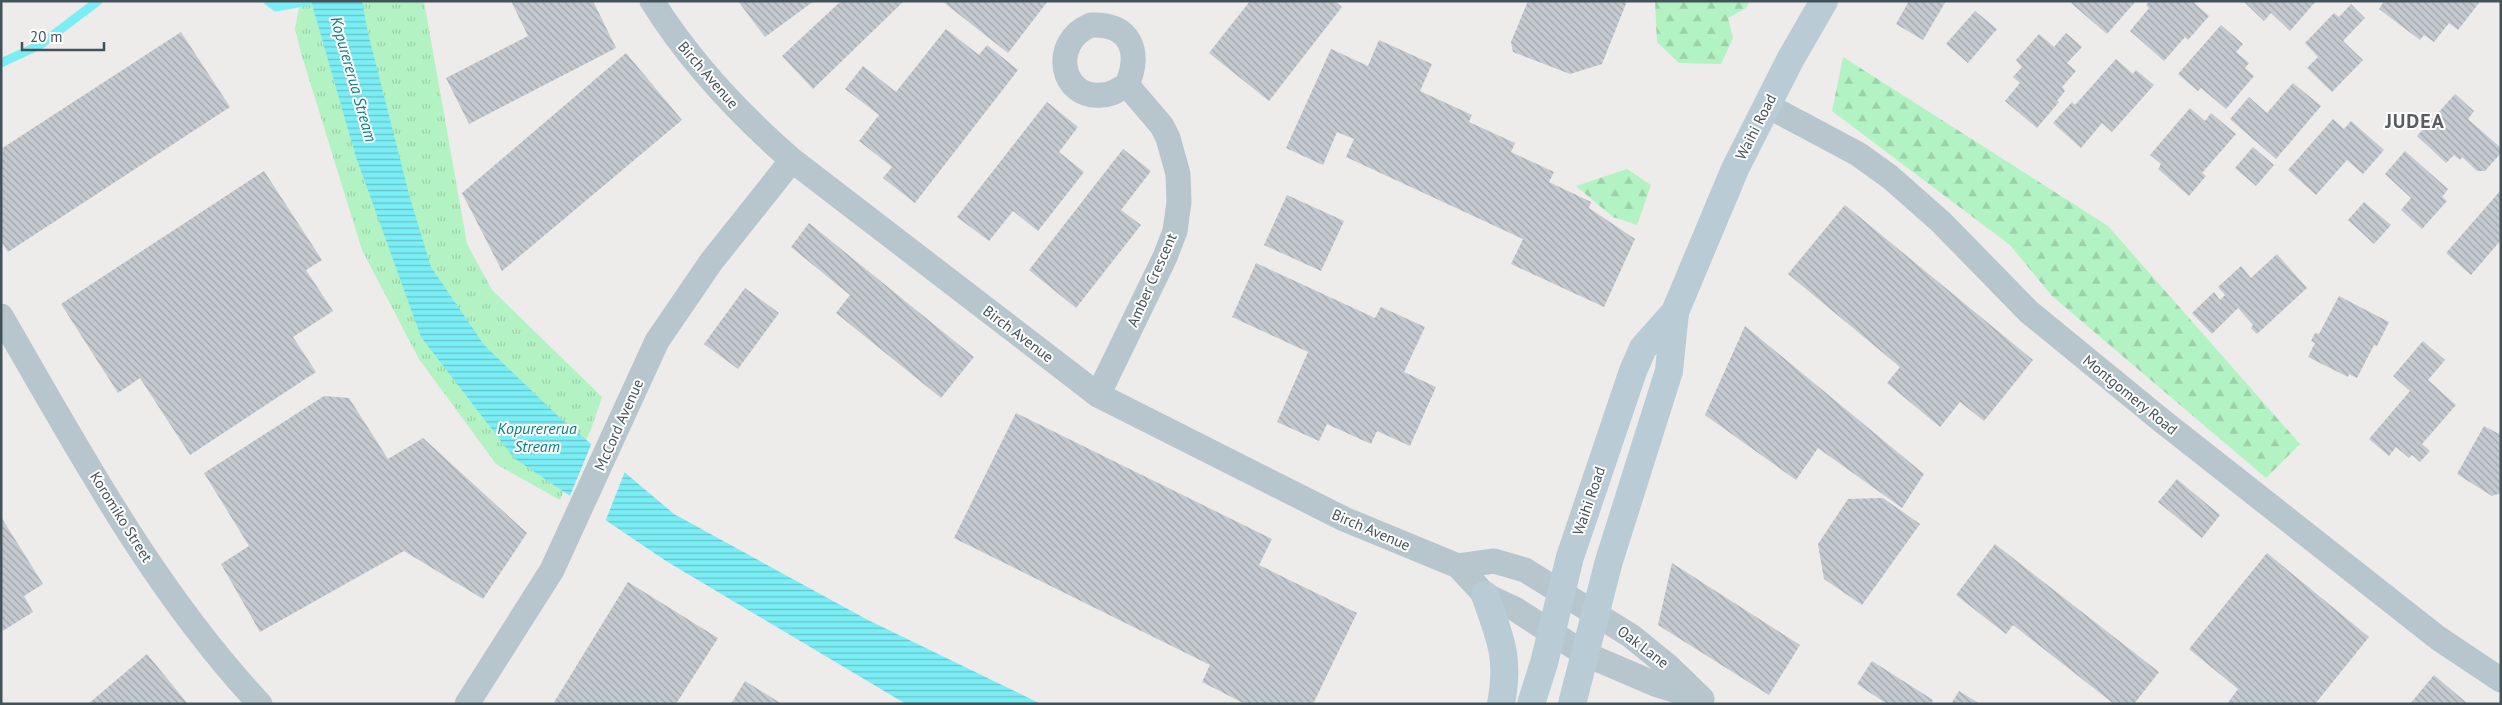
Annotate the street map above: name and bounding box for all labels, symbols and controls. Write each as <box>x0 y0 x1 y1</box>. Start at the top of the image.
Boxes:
water label: Kopurererua Stream <box>327 14 381 144</box>
scale bar <box>22 20 105 52</box>
text: 20 m <box>30 27 63 46</box>
street label: Birch Avenue <box>674 37 743 112</box>
street label: Waihi Road <box>1731 91 1780 163</box>
district label: JUDEA <box>2384 108 2445 134</box>
street label: Amber Crescent <box>1122 230 1181 330</box>
street label: Birch Avenue <box>979 301 1057 366</box>
street label: Montgomery Road <box>2079 351 2181 439</box>
street label: McCord Avenue <box>590 376 647 474</box>
water label: Kopurererua Stream <box>497 418 577 456</box>
street label: Waihi Road <box>1568 464 1609 538</box>
street label: Koromiko Street <box>86 468 157 566</box>
street label: Birch Avenue <box>1329 505 1413 555</box>
street label: Oak Lane <box>1614 621 1673 672</box>

